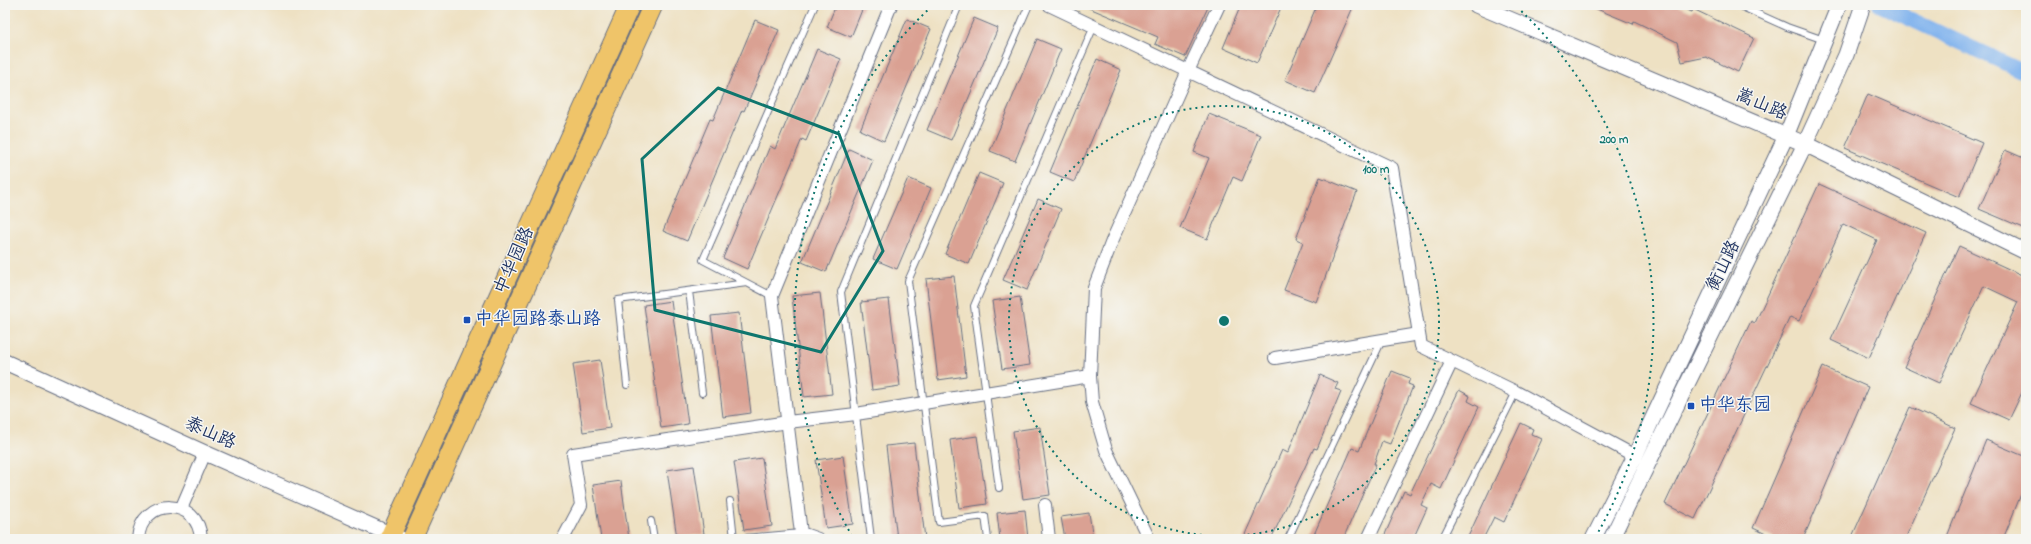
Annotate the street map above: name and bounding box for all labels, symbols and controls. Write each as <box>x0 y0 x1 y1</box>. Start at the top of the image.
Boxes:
street label: 嵩山路 <box>1731 82 1791 128</box>
text: 200 m <box>1599 131 1629 149</box>
text: 100 m <box>1363 161 1390 179</box>
street label: 中华园路 <box>488 223 542 299</box>
street label: 衡山路 <box>1700 236 1748 296</box>
place label: 中华园路泰山路 <box>475 307 601 333</box>
centre of rings <box>1217 314 1231 328</box>
marker: 中华园路泰山路 <box>462 315 472 325</box>
place label: 中华东园 <box>1699 393 1771 419</box>
marker: 中华东园 <box>1686 401 1696 411</box>
street label: 泰山路 <box>180 411 240 457</box>

